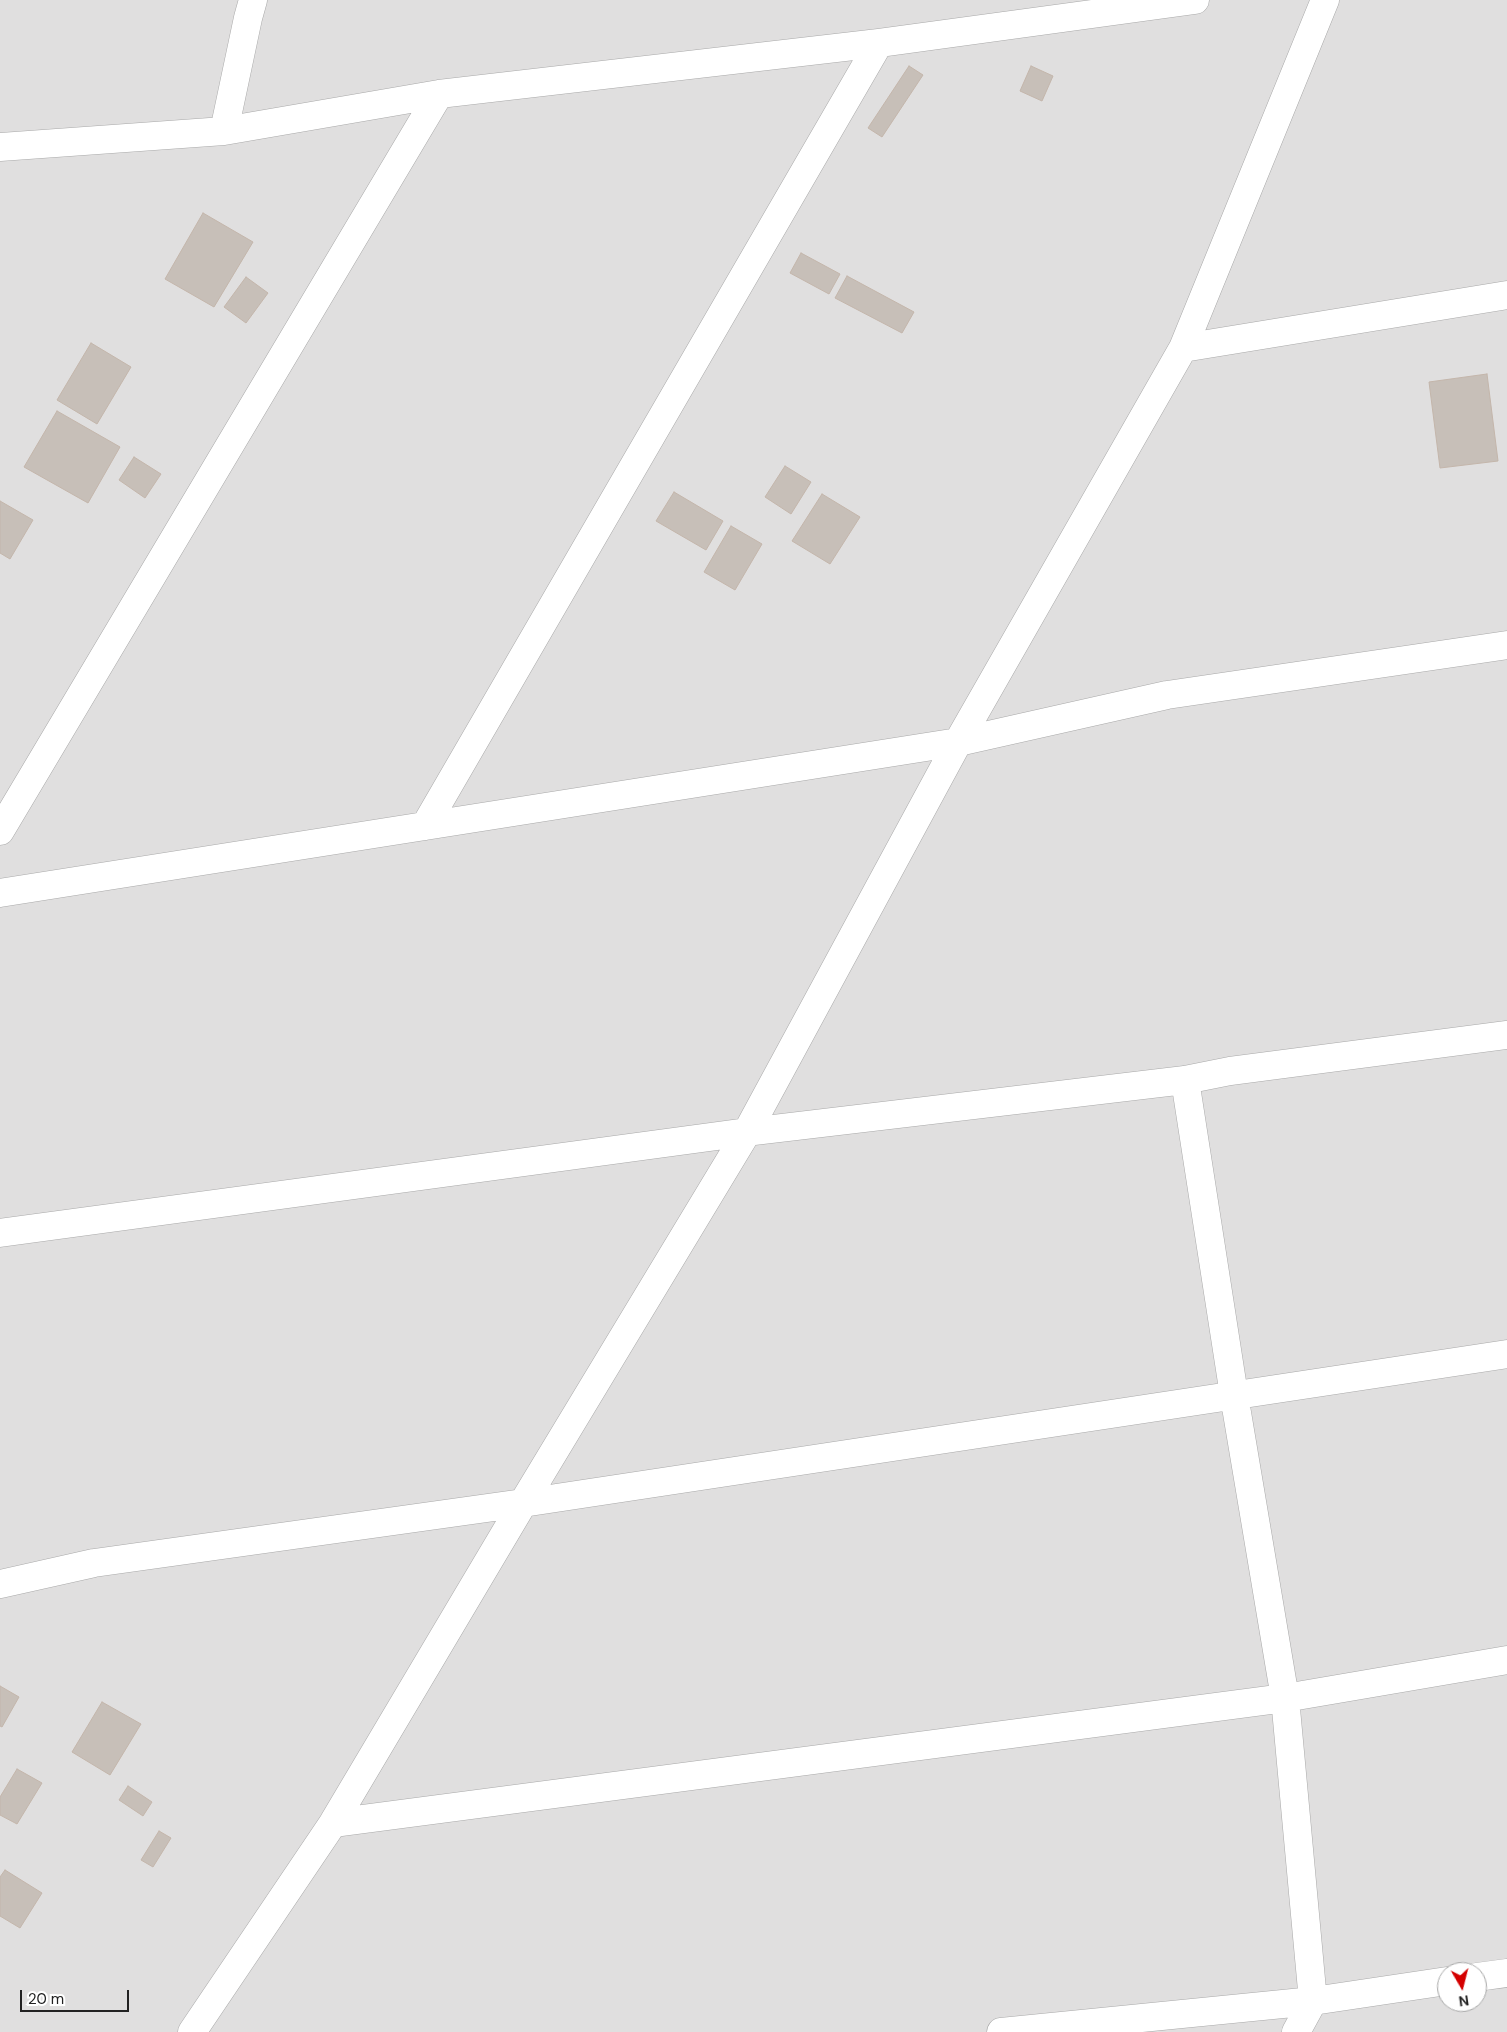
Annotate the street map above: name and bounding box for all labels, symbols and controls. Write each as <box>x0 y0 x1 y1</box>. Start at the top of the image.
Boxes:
north arrow <box>1437 1962 1487 2012</box>
scale bar <box>22 1980 131 2012</box>
text: 20 m <box>28 1989 64 2009</box>
text: N <box>1458 1991 1470 2010</box>

